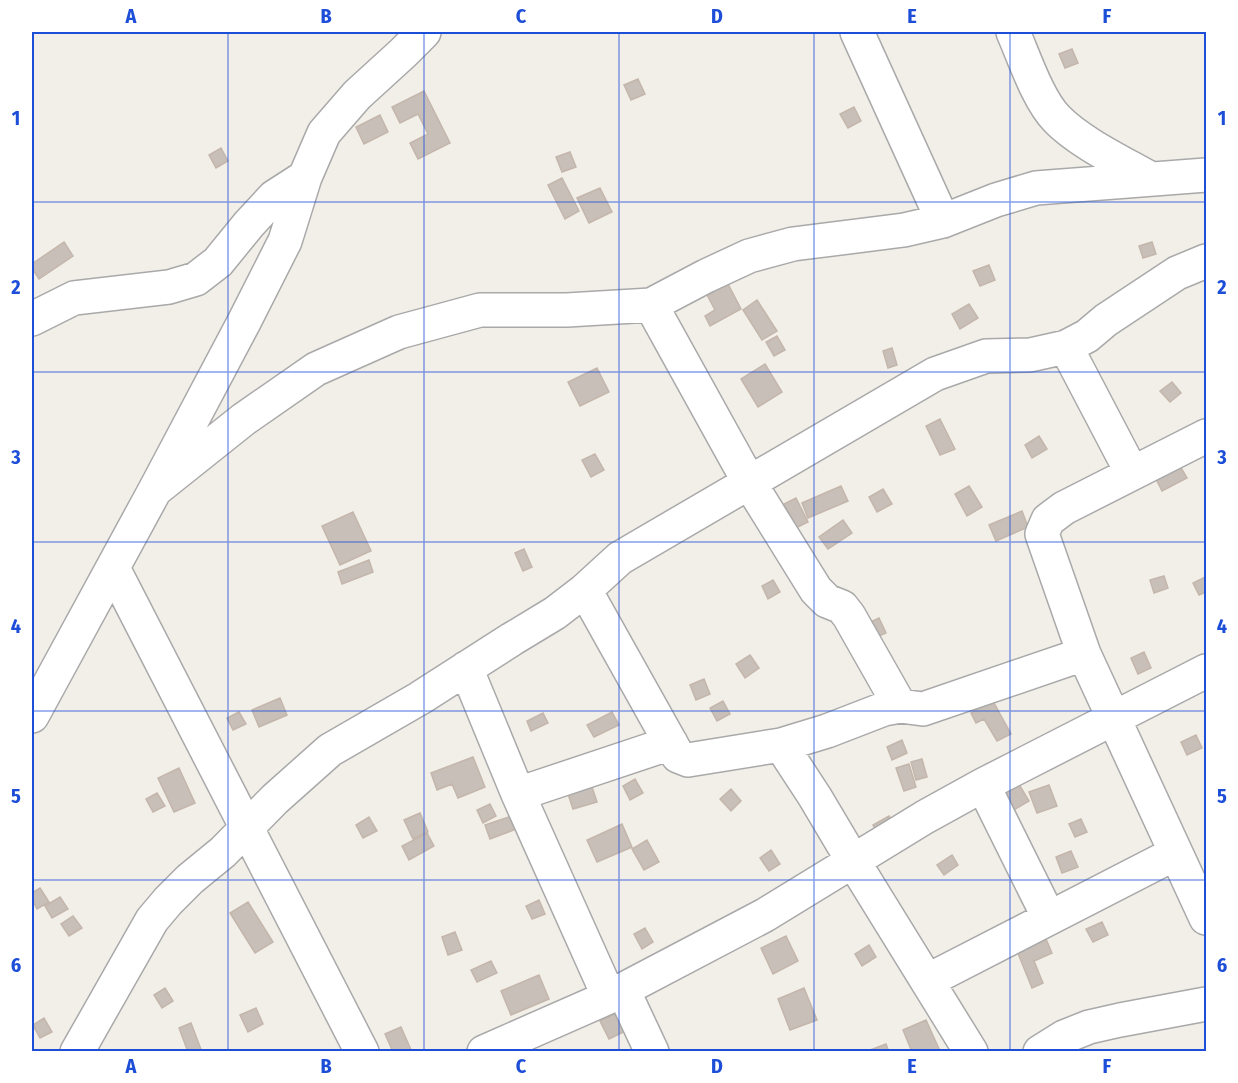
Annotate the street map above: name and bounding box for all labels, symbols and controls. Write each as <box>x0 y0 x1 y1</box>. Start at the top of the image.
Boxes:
text: A <box>125 4 138 28</box>
text: B <box>320 4 332 28</box>
text: C <box>516 4 527 28</box>
text: D <box>711 4 723 28</box>
text: E <box>907 4 917 28</box>
text: F <box>1103 4 1112 28</box>
text: 1 <box>12 106 20 130</box>
text: 1 <box>1218 106 1226 130</box>
text: 2 <box>10 275 21 299</box>
text: 2 <box>1216 275 1227 299</box>
text: 3 <box>10 445 21 469</box>
text: 3 <box>1216 445 1227 469</box>
text: 4 <box>11 614 21 638</box>
text: 4 <box>1217 614 1227 638</box>
text: 5 <box>11 784 21 808</box>
text: 5 <box>1217 784 1227 808</box>
text: 6 <box>11 953 21 977</box>
text: 6 <box>1217 953 1227 977</box>
text: A <box>125 1054 138 1078</box>
text: B <box>320 1054 332 1078</box>
text: C <box>516 1054 527 1078</box>
text: D <box>711 1054 723 1078</box>
text: E <box>907 1054 917 1078</box>
text: F <box>1103 1054 1112 1078</box>

